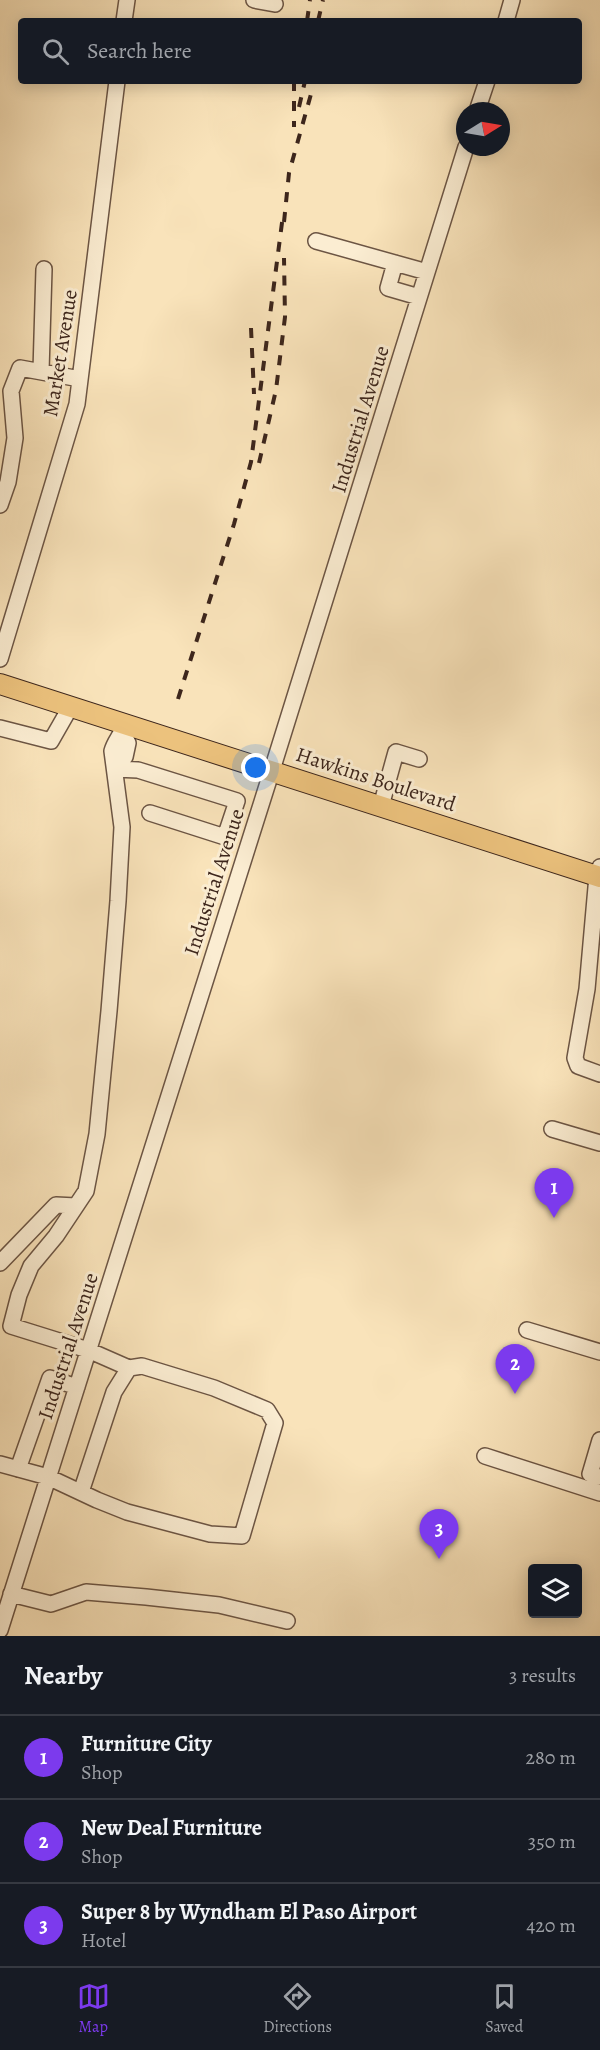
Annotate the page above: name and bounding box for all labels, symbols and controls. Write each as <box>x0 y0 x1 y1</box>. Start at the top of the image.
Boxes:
search box <box>18 18 582 84</box>
icon: search <box>39 35 72 68</box>
text: Search here <box>87 36 192 66</box>
north arrow <box>456 102 510 156</box>
street label: Market Avenue <box>36 287 84 419</box>
street label: Industrial Avenue <box>324 342 396 496</box>
street label: Hawkins Boulevard <box>292 740 460 818</box>
your location <box>241 753 270 782</box>
street label: Industrial Avenue <box>177 805 251 959</box>
pin: 1 <box>534 1168 574 1218</box>
street label: Industrial Avenue <box>31 1269 105 1423</box>
pin: 2 <box>496 1344 534 1394</box>
pin: 3 <box>420 1510 458 1559</box>
map controls <box>528 1564 582 1618</box>
button: layers <box>528 1564 582 1618</box>
text: Nearby <box>24 1658 103 1693</box>
text: 3 results <box>509 1662 576 1689</box>
text: Furniture City <box>81 1729 212 1759</box>
text: 1 <box>40 1744 47 1771</box>
text: 280 m <box>526 1744 576 1771</box>
text: Shop <box>81 1759 123 1786</box>
text: New Deal Furniture <box>81 1813 262 1843</box>
text: 2 <box>39 1828 48 1855</box>
text: 350 m <box>528 1828 576 1855</box>
text: Shop <box>81 1843 123 1870</box>
text: Super 8 by Wyndham El Paso Airport <box>81 1897 417 1927</box>
text: 3 <box>39 1912 48 1939</box>
text: 420 m <box>526 1912 576 1939</box>
text: Hotel <box>81 1927 126 1954</box>
tab: Map <box>77 1980 110 2038</box>
tab: Directions <box>263 1980 332 2038</box>
tab: Saved <box>485 1980 523 2038</box>

